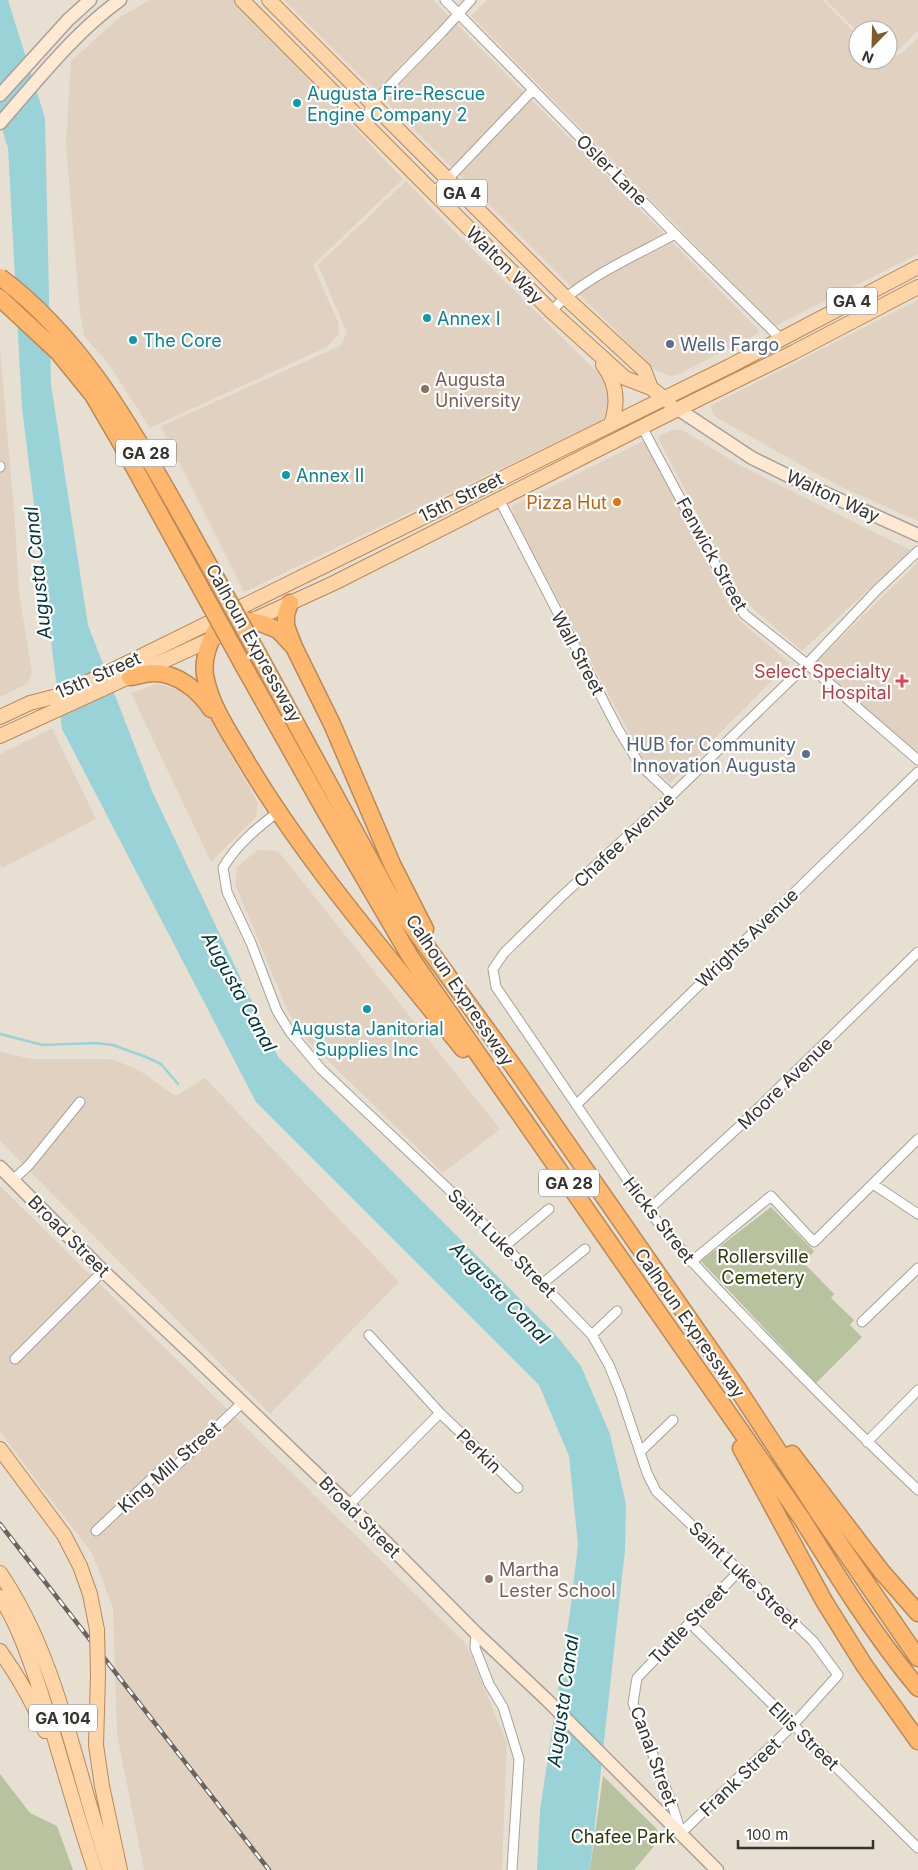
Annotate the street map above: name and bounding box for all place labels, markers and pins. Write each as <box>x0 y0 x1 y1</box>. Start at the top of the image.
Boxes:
place label: Augusta Fire-Rescue Engine Company 2 <box>307 83 485 125</box>
marker: Augusta Fire-Rescue Engine Company 2 <box>291 97 303 109</box>
place label: Annex I <box>437 308 501 329</box>
marker: Annex I <box>421 312 433 324</box>
place label: The Core <box>143 330 222 351</box>
marker: The Core <box>127 334 139 346</box>
place label: Wells Fargo <box>680 334 779 355</box>
marker: Wells Fargo <box>664 338 676 350</box>
place label: Augusta University <box>435 369 521 411</box>
marker: Augusta University <box>419 383 431 395</box>
place label: Annex II <box>296 465 364 486</box>
marker: Annex II <box>280 469 292 481</box>
place label: Pizza Hut <box>526 492 607 513</box>
marker: Pizza Hut <box>611 496 623 508</box>
place label: Select Specialty Hospital <box>754 661 891 703</box>
marker: Select Specialty Hospital <box>895 674 909 688</box>
place label: HUB for Community Innovation Augusta <box>626 734 796 776</box>
marker: HUB for Community Innovation Augusta <box>800 748 812 760</box>
marker: Augusta Janitorial Supplies Inc <box>361 1003 373 1015</box>
place label: Augusta Janitorial Supplies Inc <box>290 1018 444 1060</box>
place label: Martha Lester School <box>499 1559 616 1601</box>
marker: Martha Lester School <box>483 1573 495 1585</box>

